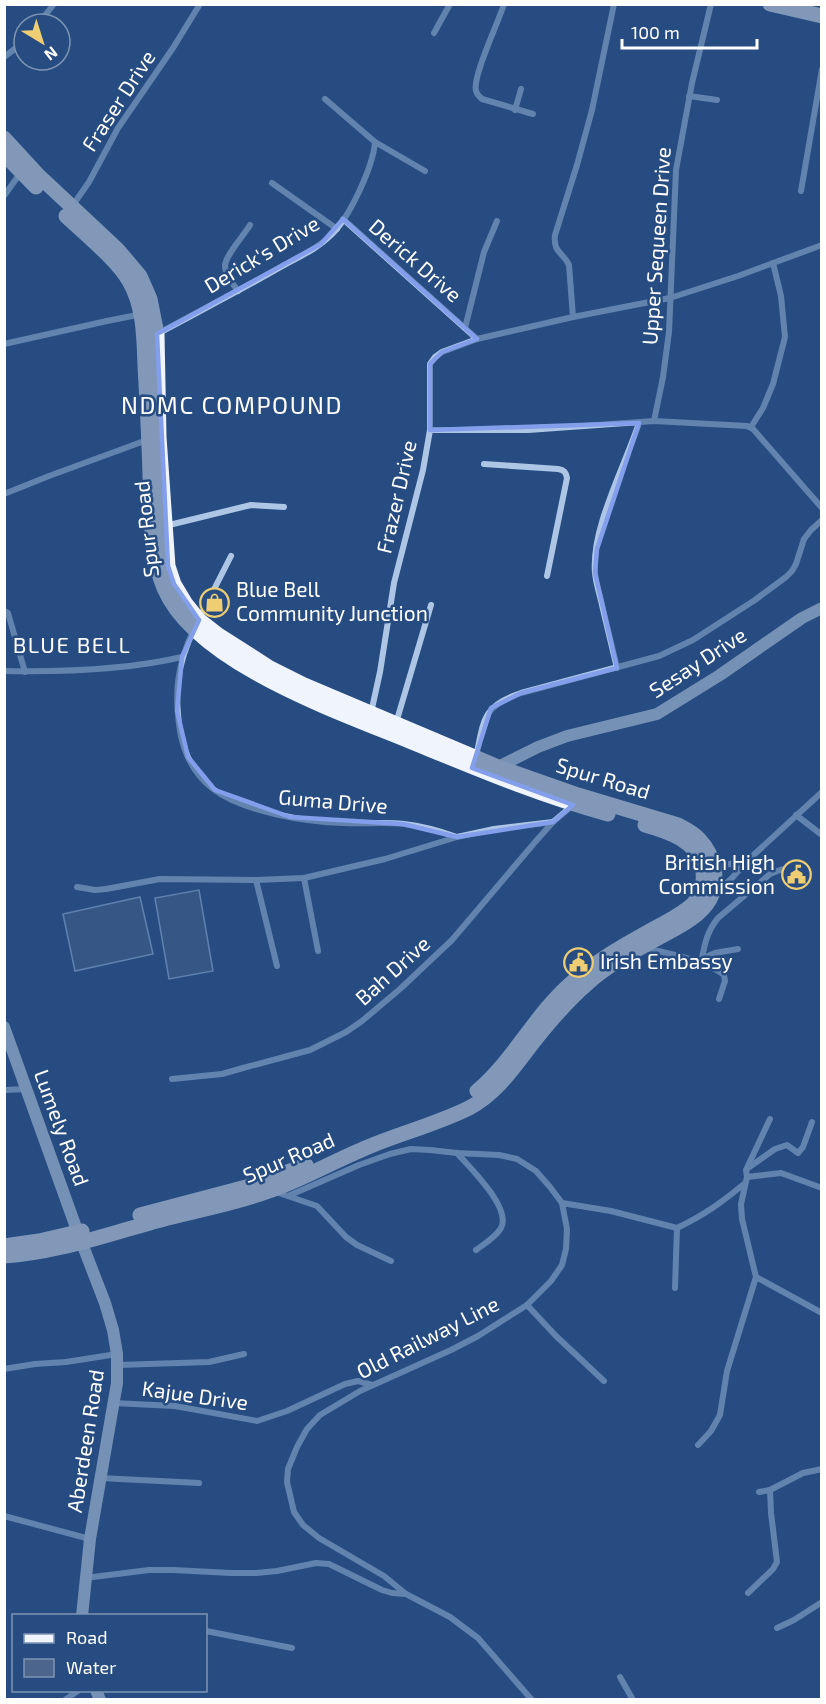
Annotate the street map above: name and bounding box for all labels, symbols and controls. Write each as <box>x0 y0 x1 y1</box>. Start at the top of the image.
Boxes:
north arrow <box>12 12 72 72</box>
scale bar <box>622 12 757 50</box>
text: 100 m <box>631 21 680 43</box>
text: N <box>41 43 62 65</box>
street label: Fraser Drive <box>76 45 160 155</box>
street label: Upper Sequeen Drive <box>636 146 675 346</box>
street label: Derick's Drive <box>199 210 323 298</box>
street label: Derick Drive <box>365 213 467 307</box>
district label: NDMC COMPOUND <box>121 390 343 419</box>
street label: Frazer Drive <box>370 438 421 556</box>
street label: Spur Road <box>128 480 163 579</box>
place label: Blue Bell Community Junction <box>236 576 428 625</box>
shop icon: Blue Bell Community Junction <box>199 586 231 618</box>
street label: Sesay Drive <box>644 621 750 702</box>
district label: BLUE BELL <box>13 631 131 657</box>
street label: Spur Road <box>553 751 653 804</box>
street label: Guma Drive <box>277 783 389 818</box>
place label: British High Commission <box>658 849 775 898</box>
public building icon: British High Commission <box>780 859 812 891</box>
street label: Bah Drive <box>350 930 434 1010</box>
public building icon: Irish Embassy <box>563 946 595 978</box>
place label: Irish Embassy <box>600 948 733 973</box>
street label: Lumely Road <box>30 1066 95 1189</box>
street label: Spur Road <box>239 1126 338 1187</box>
street label: Old Railway Line <box>352 1290 503 1383</box>
street label: Aberdeen Road <box>61 1368 108 1514</box>
street label: Kajue Drive <box>140 1375 250 1415</box>
legend <box>12 1614 207 1692</box>
text: Road <box>66 1626 107 1648</box>
text: Water <box>66 1656 116 1678</box>

